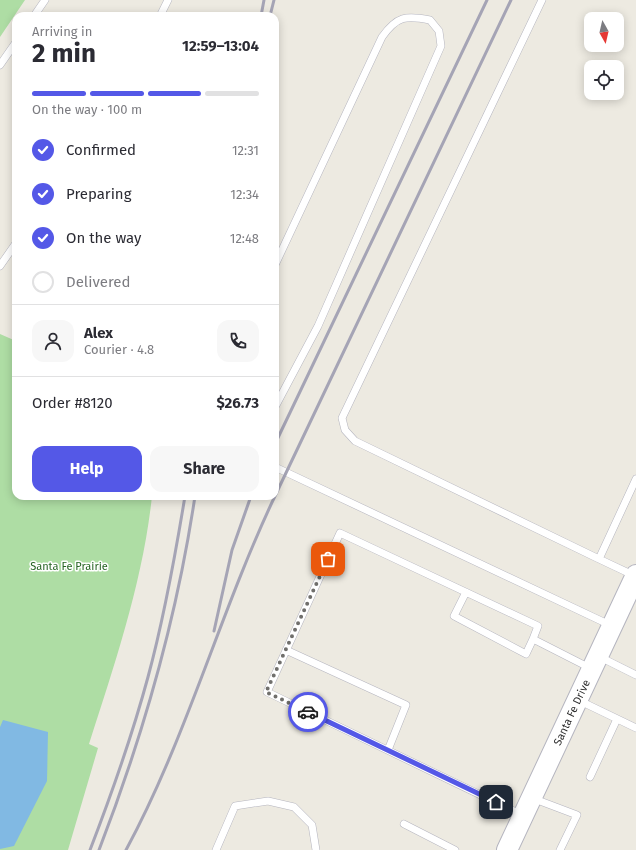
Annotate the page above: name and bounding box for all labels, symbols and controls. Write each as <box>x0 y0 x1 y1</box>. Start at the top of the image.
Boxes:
north arrow <box>584 12 624 52</box>
map controls <box>584 12 624 100</box>
text: Arriving in <box>32 24 92 39</box>
text: 12:59–13:04 <box>182 37 259 55</box>
text: 2 min <box>32 38 96 69</box>
button: locate <box>584 60 624 100</box>
text: On the way · 100 m <box>32 102 142 117</box>
icon: check <box>32 139 54 161</box>
text: Confirmed <box>66 141 136 159</box>
text: 12:31 <box>232 143 259 158</box>
icon: check <box>32 183 54 205</box>
text: Preparing <box>66 185 131 203</box>
text: 12:34 <box>230 187 259 202</box>
icon: check <box>32 227 54 249</box>
text: On the way <box>66 229 141 247</box>
text: 12:48 <box>230 231 259 246</box>
text: Delivered <box>66 273 130 291</box>
button: person <box>32 320 74 362</box>
button: phone <box>217 320 259 362</box>
text: Alex <box>84 324 113 342</box>
text: Courier · 4.8 <box>84 342 154 357</box>
text: Order #8120 <box>32 394 113 412</box>
text: $26.73 <box>216 394 259 412</box>
button: Help <box>32 446 142 492</box>
button: Share <box>150 446 259 492</box>
pin <box>311 542 345 576</box>
icon: bag <box>317 548 339 570</box>
park label: Santa Fe Prairie <box>30 560 108 573</box>
street label: Santa Fe Drive <box>551 678 593 748</box>
courier <box>288 692 328 732</box>
icon: car <box>297 701 319 723</box>
pin <box>479 785 513 819</box>
icon: home <box>485 791 507 813</box>

